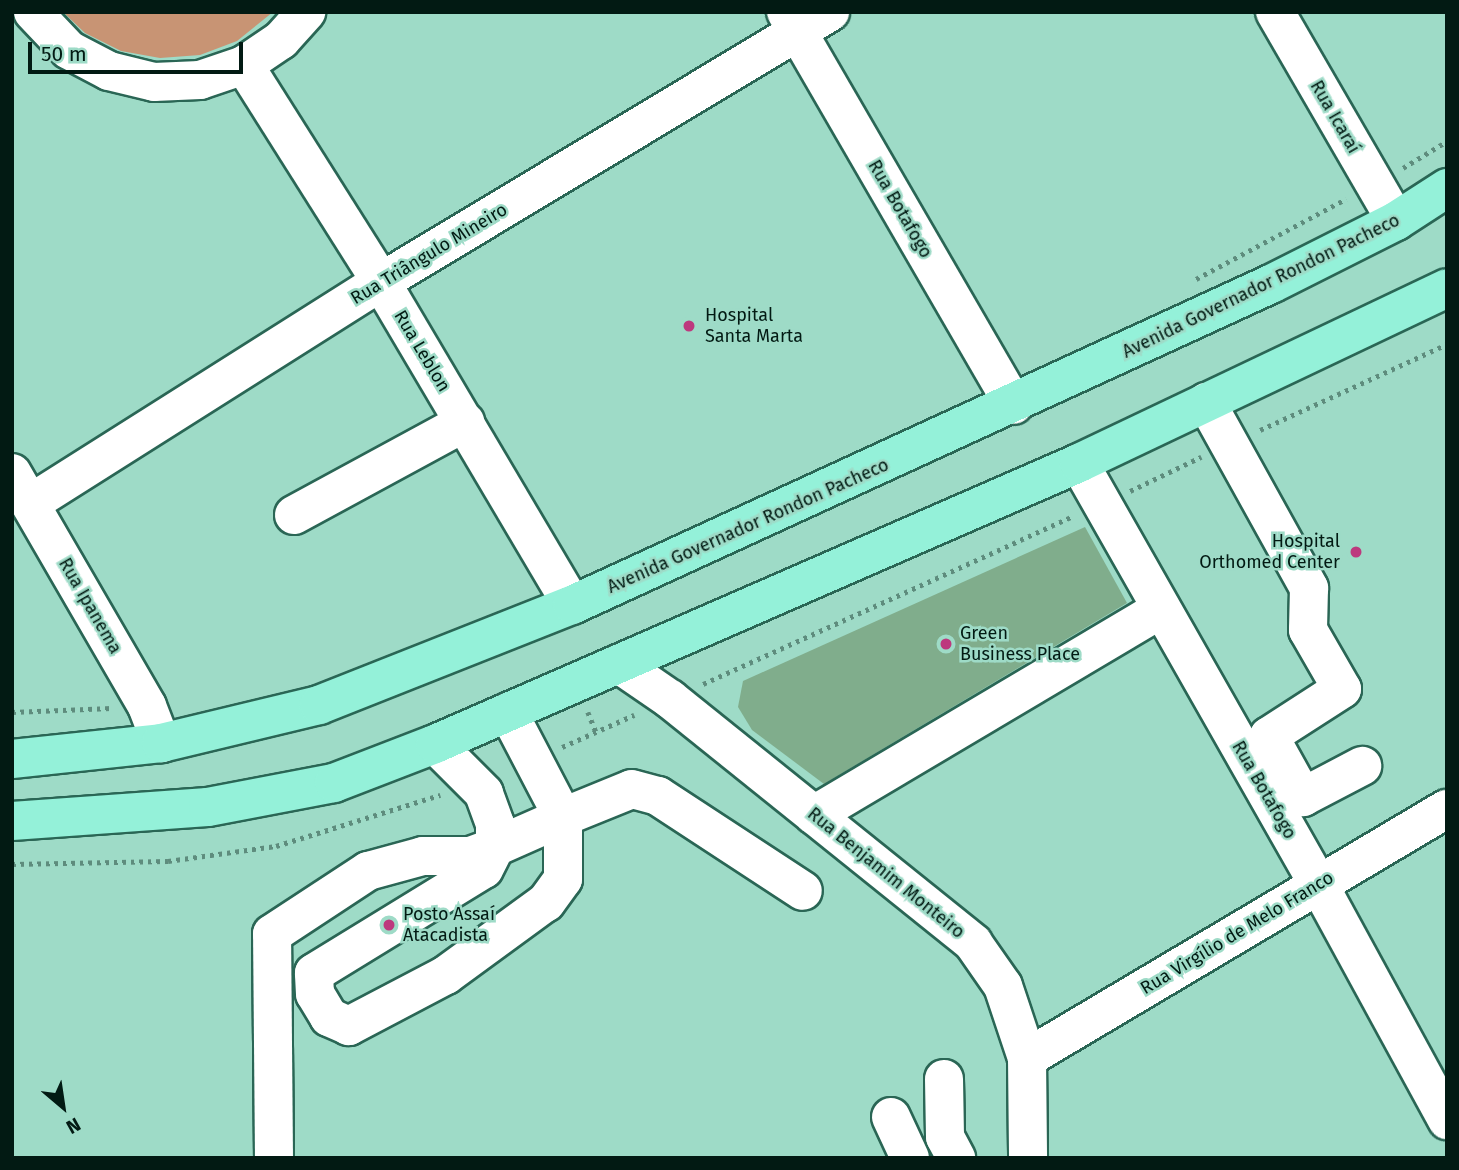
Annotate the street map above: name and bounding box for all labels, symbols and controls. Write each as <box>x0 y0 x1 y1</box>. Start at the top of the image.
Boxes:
scale bar <box>32 28 247 72</box>
text: 50 m <box>41 41 87 67</box>
street label: Rua Icaraí <box>1305 77 1365 157</box>
street label: Rua Botafogo <box>863 156 937 262</box>
street label: Rua Triângulo Mineiro <box>347 199 511 309</box>
street label: Avenida Governador Rondon Pacheco <box>1119 209 1403 363</box>
place label: Hospital Santa Marta <box>705 305 803 348</box>
street label: Rua Leblon <box>389 306 455 396</box>
marker: Hospital Santa Marta <box>679 316 699 336</box>
street label: Avenida Governador Rondon Pacheco <box>604 454 892 598</box>
place label: Hospital Orthomed Center <box>1199 531 1340 574</box>
marker: Hospital Orthomed Center <box>1346 542 1366 562</box>
street label: Rua Ipanema <box>54 554 126 658</box>
place label: Green Business Place <box>960 623 1080 666</box>
marker: Green Business Place <box>938 636 954 652</box>
street label: Rua Botafogo <box>1227 737 1301 843</box>
street label: Rua Benjamim Monteiro <box>803 803 969 943</box>
street label: Rua Virgílio de Melo Franco <box>1137 867 1337 999</box>
place label: Posto Assaí Atacadista <box>403 904 495 946</box>
marker: Posto Assaí Atacadista <box>381 917 397 933</box>
north arrow <box>28 1072 98 1142</box>
text: N <box>62 1113 85 1139</box>

